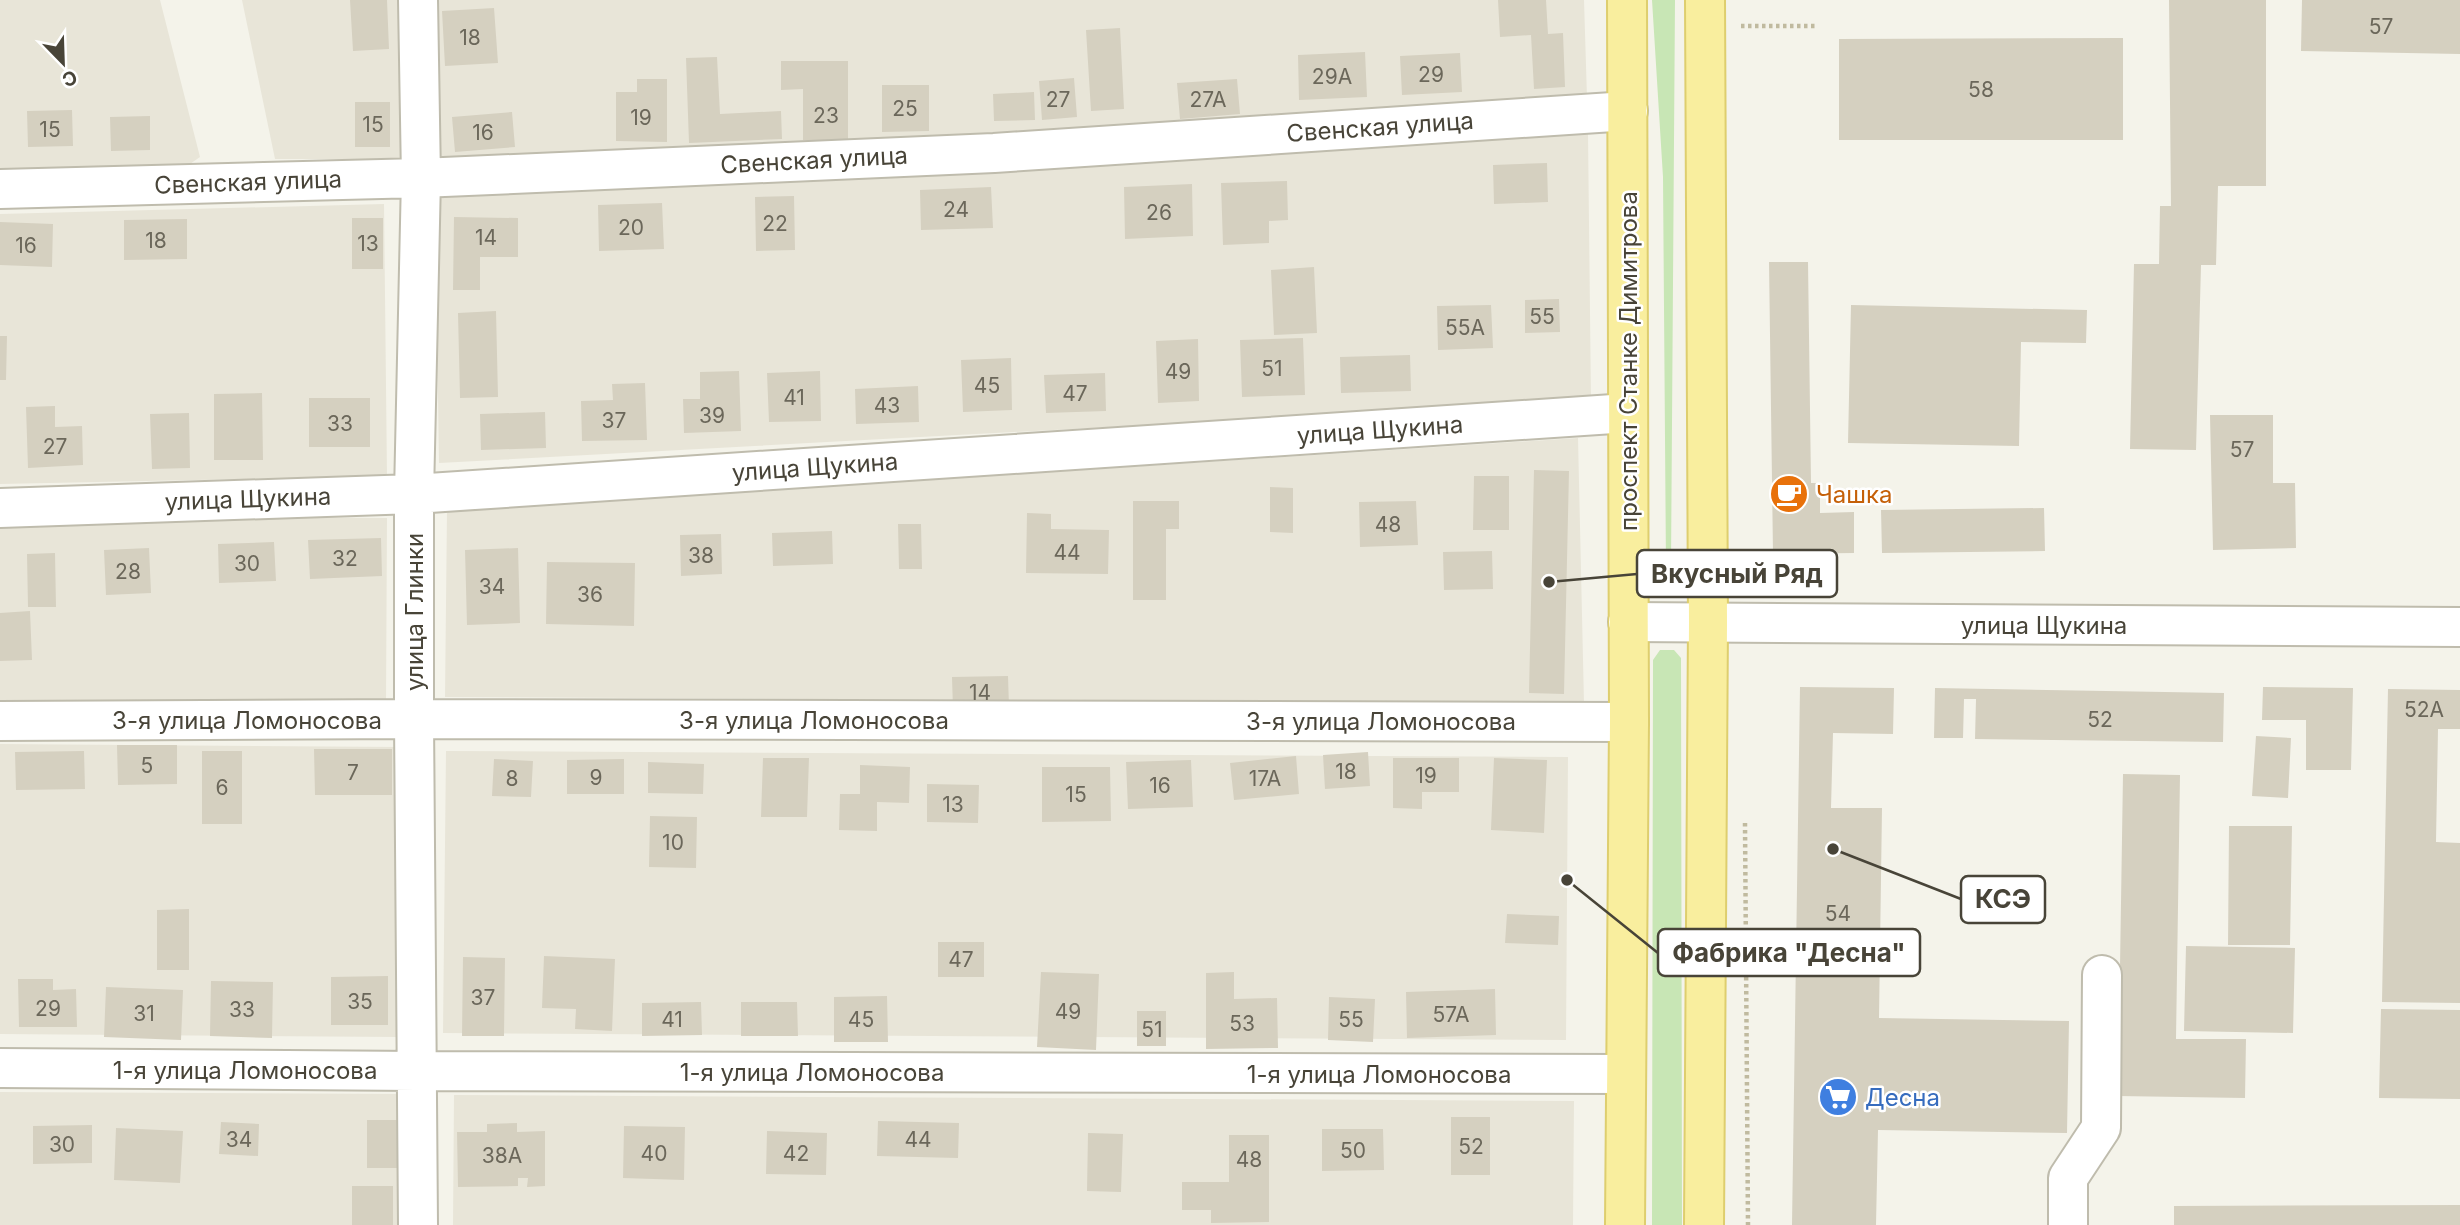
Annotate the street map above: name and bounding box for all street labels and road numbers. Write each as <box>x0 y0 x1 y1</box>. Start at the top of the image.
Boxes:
street label: Свенская улица <box>1285 106 1475 148</box>
street label: Свенская улица <box>720 141 908 179</box>
street label: Свенская улица <box>154 164 342 200</box>
street label: проспект Станке Димитрова <box>1614 191 1643 531</box>
street label: улица Щукина <box>1296 410 1464 450</box>
street label: улица Щукина <box>731 447 899 487</box>
street label: улица Щукина <box>164 482 332 516</box>
street label: улица Глинки <box>400 533 429 691</box>
street label: улица Щукина <box>1961 611 2127 640</box>
street label: 3-я улица Ломоносова <box>112 706 382 735</box>
street label: 3-я улица Ломоносова <box>679 706 949 735</box>
street label: 3-я улица Ломоносова <box>1246 707 1516 736</box>
street label: 1-я улица Ломоносова <box>113 1056 377 1085</box>
street label: 1-я улица Ломоносова <box>680 1058 944 1087</box>
street label: 1-я улица Ломоносова <box>1247 1060 1511 1089</box>

